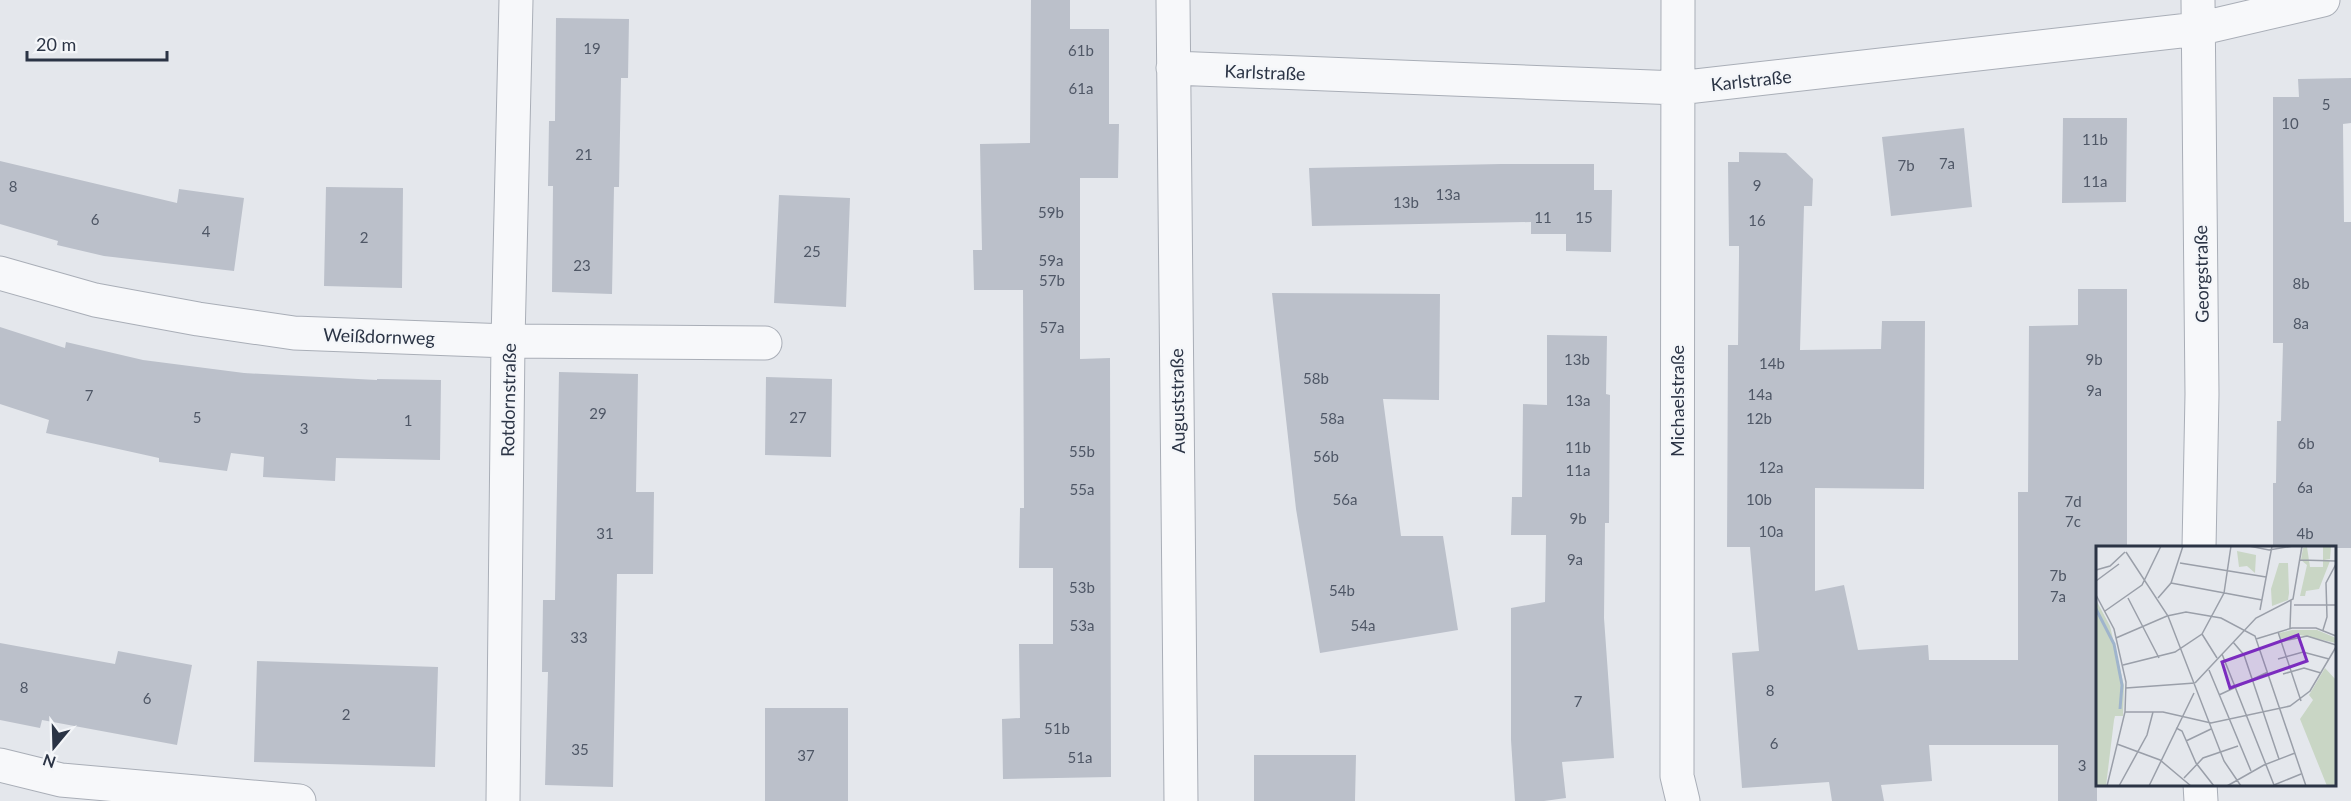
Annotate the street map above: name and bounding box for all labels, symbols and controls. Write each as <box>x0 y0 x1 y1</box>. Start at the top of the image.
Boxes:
scale bar <box>27 24 166 62</box>
text: 20 m <box>36 33 76 55</box>
house number: 19 <box>583 39 601 57</box>
house number: 61b <box>1068 41 1094 59</box>
street label: Karlstraße <box>1224 60 1306 84</box>
street label: Karlstraße <box>1709 65 1793 95</box>
house number: 61a <box>1069 79 1093 97</box>
house number: 5 <box>2322 95 2330 113</box>
house number: 10 <box>2281 114 2299 132</box>
house number: 11b <box>2082 130 2108 148</box>
house number: 21 <box>575 145 593 163</box>
house number: 7a <box>1939 154 1955 172</box>
house number: 7b <box>1897 156 1915 174</box>
house number: 11a <box>2083 172 2107 190</box>
house number: 9 <box>1753 176 1761 194</box>
house number: 8 <box>9 177 17 195</box>
house number: 13a <box>1436 185 1460 203</box>
house number: 13b <box>1393 193 1419 211</box>
house number: 59b <box>1038 203 1064 221</box>
house number: 11 <box>1534 208 1552 226</box>
house number: 15 <box>1575 208 1593 226</box>
house number: 6 <box>91 210 100 228</box>
house number: 16 <box>1748 211 1766 229</box>
house number: 4 <box>202 222 211 240</box>
street label: Georgstraße <box>2189 225 2213 323</box>
house number: 2 <box>360 228 368 246</box>
house number: 25 <box>803 242 821 260</box>
house number: 59a <box>1039 251 1063 269</box>
house number: 23 <box>573 256 591 274</box>
house number: 57b <box>1039 271 1065 289</box>
house number: 8b <box>2292 274 2310 292</box>
house number: 8a <box>2293 314 2309 332</box>
house number: 57a <box>1040 318 1064 336</box>
street label: Weißdornweg <box>323 323 435 349</box>
street label: Rotdornstraße <box>496 343 520 457</box>
street label: Michaelstraße <box>1666 345 1688 457</box>
street label: Auguststraße <box>1165 348 1189 454</box>
house number: 13b <box>1564 350 1590 368</box>
house number: 9b <box>2085 350 2103 368</box>
house number: 14b <box>1759 354 1785 372</box>
house number: 58b <box>1303 369 1329 387</box>
house number: 9a <box>2086 381 2102 399</box>
house number: 14a <box>1748 385 1772 403</box>
house number: 7 <box>85 386 94 404</box>
house number: 13a <box>1566 391 1590 409</box>
house number: 29 <box>589 404 607 422</box>
house number: 5 <box>193 408 201 426</box>
house number: 27 <box>789 408 807 426</box>
house number: 58a <box>1320 409 1344 427</box>
house number: 12b <box>1746 409 1772 427</box>
house number: 1 <box>404 411 412 429</box>
house number: 3 <box>300 419 308 437</box>
house number: 6b <box>2297 434 2315 452</box>
house number: 11b <box>1565 438 1591 456</box>
house number: 55b <box>1069 442 1095 460</box>
house number: 56b <box>1313 447 1339 465</box>
house number: 12a <box>1759 458 1783 476</box>
house number: 11a <box>1566 461 1590 479</box>
house number: 6a <box>2297 478 2313 496</box>
house number: 55a <box>1070 480 1094 498</box>
house number: 56a <box>1333 490 1357 508</box>
house number: 10b <box>1746 490 1772 508</box>
house number: 7d <box>2064 492 2082 510</box>
house number: 9b <box>1569 509 1587 527</box>
house number: 7c <box>2065 512 2081 530</box>
house number: 10a <box>1759 522 1783 540</box>
house number: 31 <box>596 524 614 542</box>
house number: 4b <box>2296 524 2314 542</box>
inset map <box>2096 546 2336 786</box>
house number: 9a <box>1567 550 1583 568</box>
house number: 7b <box>2049 566 2067 584</box>
house number: 53b <box>1069 578 1095 596</box>
house number: 54b <box>1329 581 1355 599</box>
house number: 7a <box>2050 587 2066 605</box>
house number: 53a <box>1070 616 1094 634</box>
house number: 54a <box>1351 616 1375 634</box>
house number: 33 <box>570 628 588 646</box>
house number: 8 <box>20 678 28 696</box>
house number: 8 <box>1766 681 1774 699</box>
house number: 6 <box>143 689 152 707</box>
house number: 7 <box>1574 692 1583 710</box>
house number: 2 <box>342 705 350 723</box>
north arrow <box>24 717 84 777</box>
house number: 51b <box>1044 719 1070 737</box>
house number: 6 <box>1770 734 1779 752</box>
house number: 35 <box>571 740 589 758</box>
house number: 37 <box>797 746 815 764</box>
house number: 51a <box>1068 748 1092 766</box>
text: N <box>40 751 58 773</box>
house number: 3 <box>2078 756 2086 774</box>

